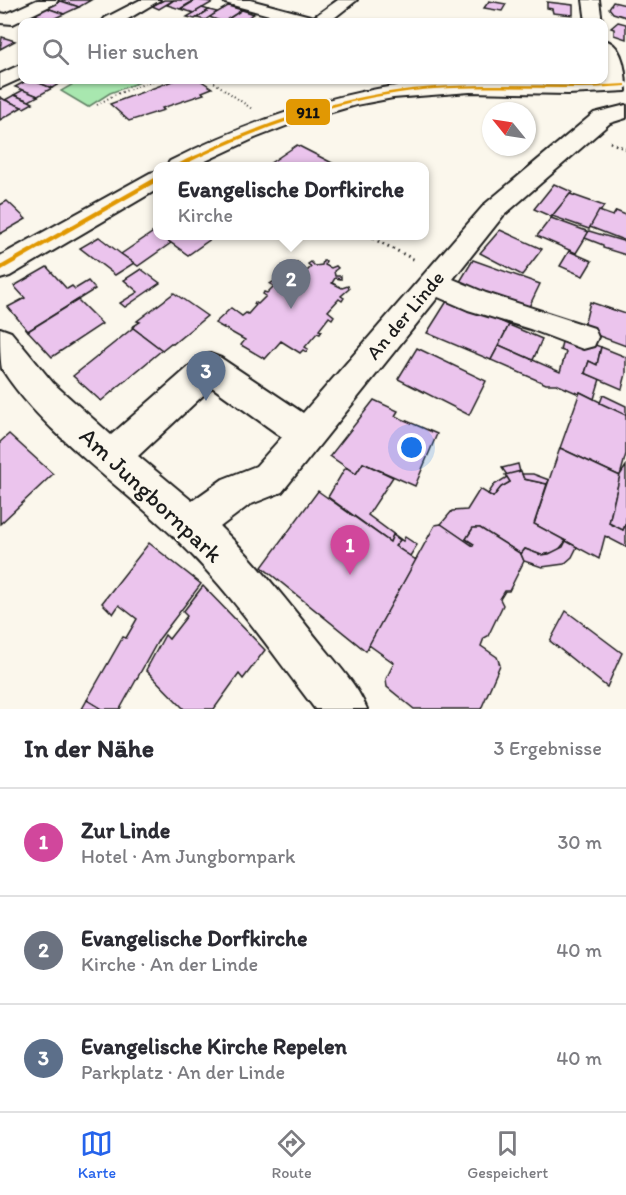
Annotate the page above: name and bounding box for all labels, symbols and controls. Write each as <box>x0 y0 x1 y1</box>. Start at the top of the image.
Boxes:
search box <box>18 18 608 84</box>
icon: search <box>39 35 72 68</box>
text: Hier suchen <box>87 38 198 65</box>
line badge: 911 <box>285 98 331 126</box>
north arrow <box>482 102 536 156</box>
text: 911 <box>296 103 320 122</box>
popup <box>153 162 429 240</box>
text: Evangelische Dorfkirche <box>178 176 404 203</box>
text: Kirche <box>178 203 233 227</box>
pin: 2 <box>272 260 310 309</box>
street label: An der Linde <box>361 266 449 364</box>
pin: 3 <box>186 352 226 401</box>
street label: Am Jungbornpark <box>74 421 229 569</box>
your location <box>397 433 426 462</box>
pin: 1 <box>330 526 370 575</box>
text: In der Nähe <box>24 732 154 764</box>
text: 3 Ergebnisse <box>494 736 602 760</box>
text: Zur Linde <box>81 817 170 844</box>
text: 1 <box>39 830 48 854</box>
text: 30 m <box>557 830 602 854</box>
text: Hotel · Am Jungbornpark <box>81 844 295 868</box>
text: Evangelische Dorfkirche <box>81 925 307 952</box>
text: 2 <box>38 938 49 962</box>
text: 40 m <box>556 938 602 962</box>
text: Kirche · An der Linde <box>81 952 258 976</box>
text: Evangelische Kirche Repelen <box>81 1033 347 1060</box>
text: 3 <box>38 1046 49 1070</box>
text: 40 m <box>556 1046 602 1070</box>
text: Parkplatz · An der Linde <box>81 1060 285 1084</box>
tab: Karte <box>78 1127 116 1182</box>
tab: Route <box>272 1127 312 1182</box>
tab: Gespeichert <box>467 1127 548 1182</box>

